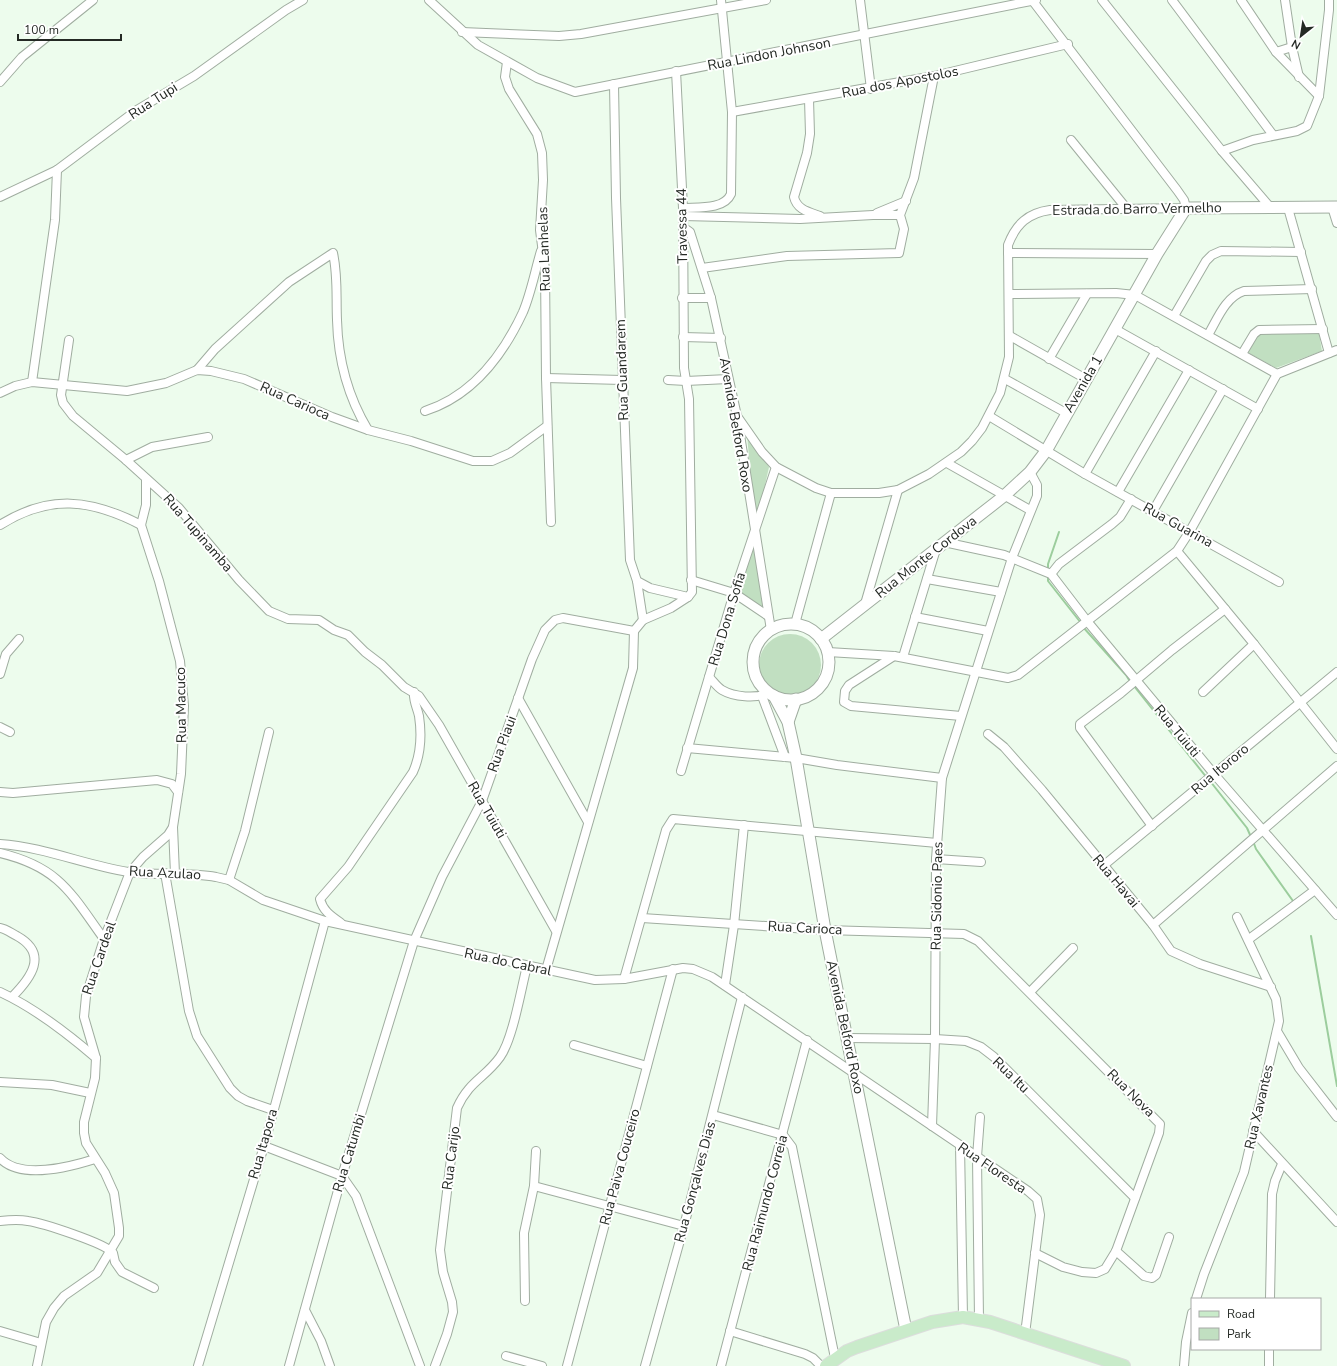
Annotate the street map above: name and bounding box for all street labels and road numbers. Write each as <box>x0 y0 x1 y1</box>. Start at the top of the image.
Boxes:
street label: Rua Lindon Johnson <box>706 33 832 75</box>
street label: Rua dos Apostolos <box>840 61 960 103</box>
street label: Rua Tupi <box>125 78 181 124</box>
street label: Travessa 44 <box>672 188 692 264</box>
street label: Estrada do Barro Vermelho <box>1052 198 1222 220</box>
street label: Rua Lanhelas <box>533 206 555 292</box>
street label: Rua Guandarem <box>611 319 633 421</box>
street label: Avenida 1 <box>1059 352 1107 416</box>
street label: Avenida Belford Roxo <box>715 356 757 494</box>
street label: Rua Carioca <box>257 377 333 425</box>
street label: Rua Tupinamba <box>159 490 237 576</box>
street label: Rua Guarina <box>1140 498 1216 552</box>
street label: Rua Monte Cordova <box>871 511 981 603</box>
street label: Rua Dona Sofia <box>704 570 750 668</box>
street label: Rua Macuco <box>171 667 191 743</box>
street label: Rua Tuiuti <box>1150 701 1204 761</box>
street label: Rua Piaui <box>483 713 521 775</box>
street label: Rua Itororo <box>1187 739 1253 799</box>
street label: Rua Tuiuti <box>463 778 511 842</box>
street label: Rua Sidonio Paes <box>927 841 947 951</box>
street label: Rua Havai <box>1088 850 1144 912</box>
street label: Rua Azulao <box>128 862 202 884</box>
street label: Rua Carioca <box>767 917 843 939</box>
street label: Rua Cardeal <box>77 918 121 997</box>
street label: Rua do Cabral <box>462 943 554 981</box>
street label: Avenida Belford Roxo <box>822 958 869 1096</box>
street label: Rua Itu <box>988 1053 1034 1097</box>
street label: Rua Xavantes <box>1240 1063 1278 1151</box>
street label: Rua Nova <box>1103 1065 1159 1121</box>
street label: Rua Paiva Couceiro <box>595 1106 645 1227</box>
street label: Rua Itapora <box>244 1107 282 1181</box>
street label: Rua Catumbi <box>328 1111 370 1195</box>
street label: Rua Gonçalves Dias <box>670 1119 720 1245</box>
street label: Rua Carijo <box>438 1125 464 1191</box>
street label: Rua Raimundo Correia <box>738 1133 792 1273</box>
street label: Rua Floresta <box>954 1138 1030 1198</box>

